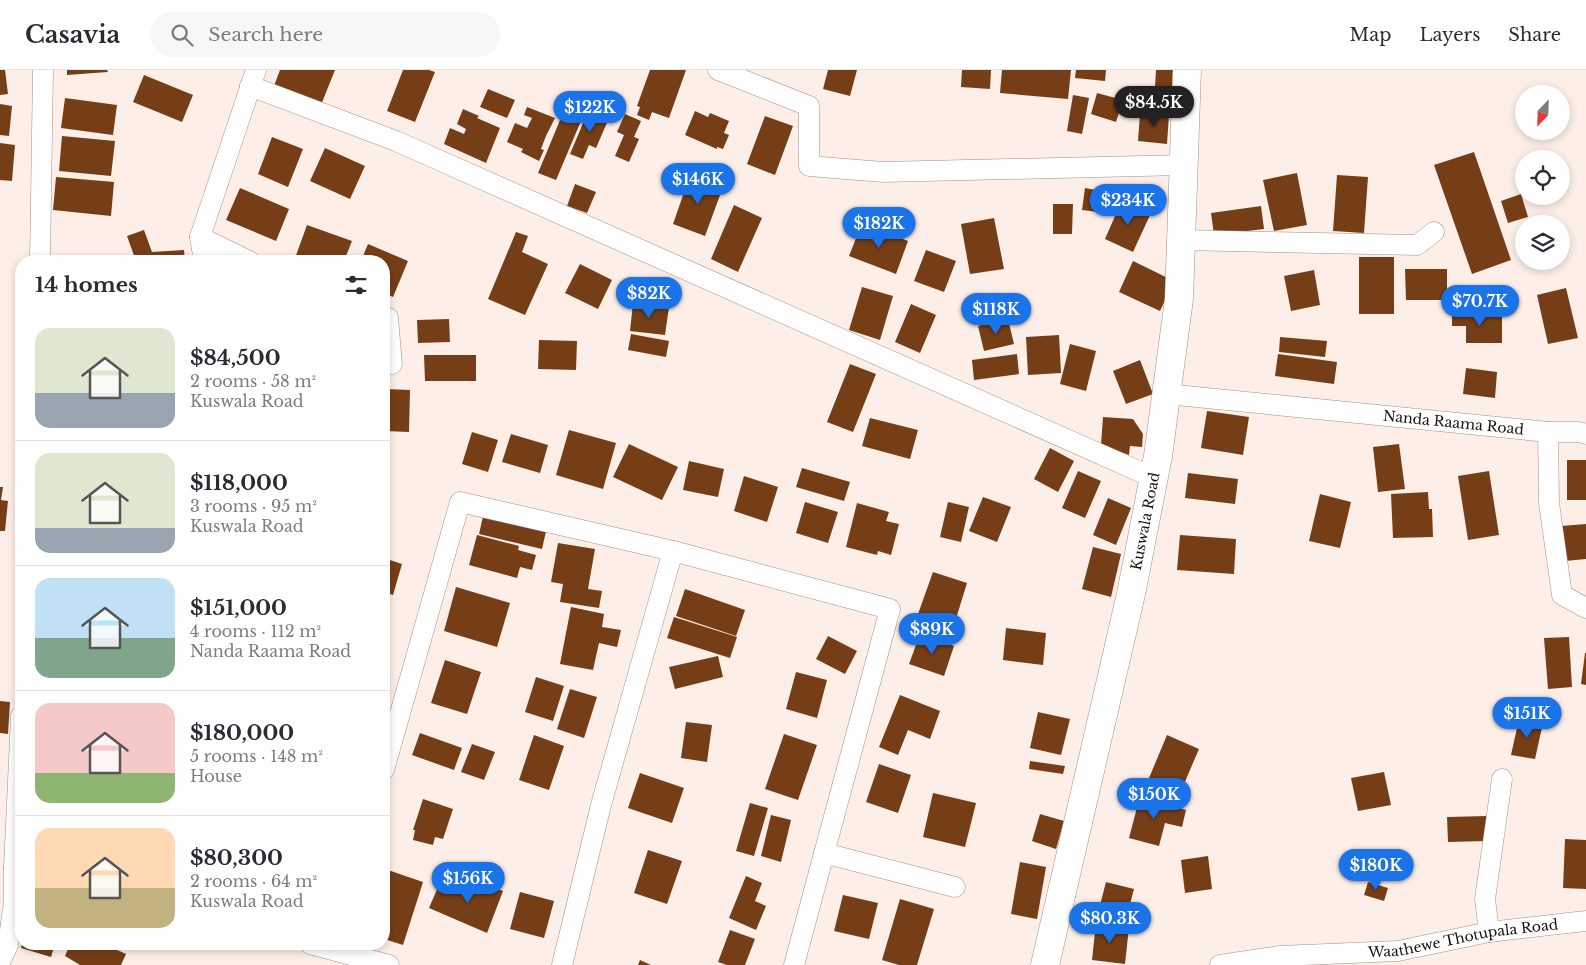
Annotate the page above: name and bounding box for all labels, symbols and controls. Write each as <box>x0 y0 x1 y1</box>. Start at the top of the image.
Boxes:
search box <box>150 12 500 57</box>
text: Casavia <box>25 20 120 49</box>
icon: search <box>168 21 196 49</box>
text: Search here <box>208 23 323 46</box>
text: Map <box>1350 24 1391 46</box>
text: Layers <box>1419 24 1480 46</box>
text: Share <box>1508 24 1561 46</box>
pin: $84.5K <box>1113 85 1195 128</box>
north arrow <box>1515 85 1570 140</box>
map controls <box>1515 85 1570 270</box>
pin: $122K <box>555 90 625 133</box>
text: $84.5K <box>1125 92 1183 112</box>
text: $122K <box>564 97 616 117</box>
button: locate <box>1515 150 1570 205</box>
pin: $146K <box>663 162 733 205</box>
text: $146K <box>672 169 724 189</box>
pin: $234K <box>1093 184 1163 226</box>
text: $234K <box>1101 190 1155 210</box>
pin: $182K <box>844 206 914 249</box>
text: $182K <box>853 213 905 233</box>
button: layers <box>1515 215 1570 270</box>
icon: filters <box>342 271 370 299</box>
text: 14 homes <box>35 272 138 298</box>
pin: $82K <box>619 276 679 319</box>
text: $82K <box>627 283 671 303</box>
pin: $70.7K <box>1439 284 1521 327</box>
text: $70.7K <box>1452 291 1508 311</box>
pin: $118K <box>961 292 1031 335</box>
text: $118K <box>972 299 1020 319</box>
text: $84,500 <box>190 345 281 371</box>
icon: home <box>75 348 135 408</box>
text: 2 rooms · 58 m² <box>190 371 316 391</box>
text: Kuswala Road <box>190 391 304 411</box>
street label: Nanda Raama Road <box>1382 407 1525 439</box>
text: $118,000 <box>190 470 288 496</box>
street label: Kuswala Road <box>1127 470 1164 572</box>
icon: home <box>75 473 135 533</box>
text: 3 rooms · 95 m² <box>190 496 317 516</box>
text: Kuswala Road <box>190 516 304 536</box>
text: $151,000 <box>190 595 287 621</box>
icon: home <box>75 598 135 658</box>
pin: $89K <box>902 612 962 655</box>
text: $89K <box>910 619 954 639</box>
text: 4 rooms · 112 m² <box>190 621 321 641</box>
text: Nanda Raama Road <box>190 641 351 661</box>
pin: $151K <box>1492 696 1562 739</box>
text: $151K <box>1504 703 1550 723</box>
text: $180,000 <box>190 720 294 746</box>
icon: home <box>75 723 135 783</box>
text: 5 rooms · 148 m² <box>190 746 323 766</box>
text: House <box>190 766 242 786</box>
pin: $150K <box>1119 778 1189 820</box>
text: $150K <box>1128 784 1180 804</box>
text: $80,300 <box>190 845 283 871</box>
icon: home <box>75 848 135 908</box>
pin: $180K <box>1341 848 1411 891</box>
text: $180K <box>1350 855 1402 875</box>
pin: $156K <box>433 862 503 904</box>
text: $156K <box>443 868 493 888</box>
text: 2 rooms · 64 m² <box>190 871 317 891</box>
text: Kuswala Road <box>190 891 304 911</box>
pin: $80.3K <box>1069 902 1151 944</box>
text: $80.3K <box>1080 908 1140 928</box>
street label: Waathewe Thotupala Road <box>1367 915 1560 961</box>

